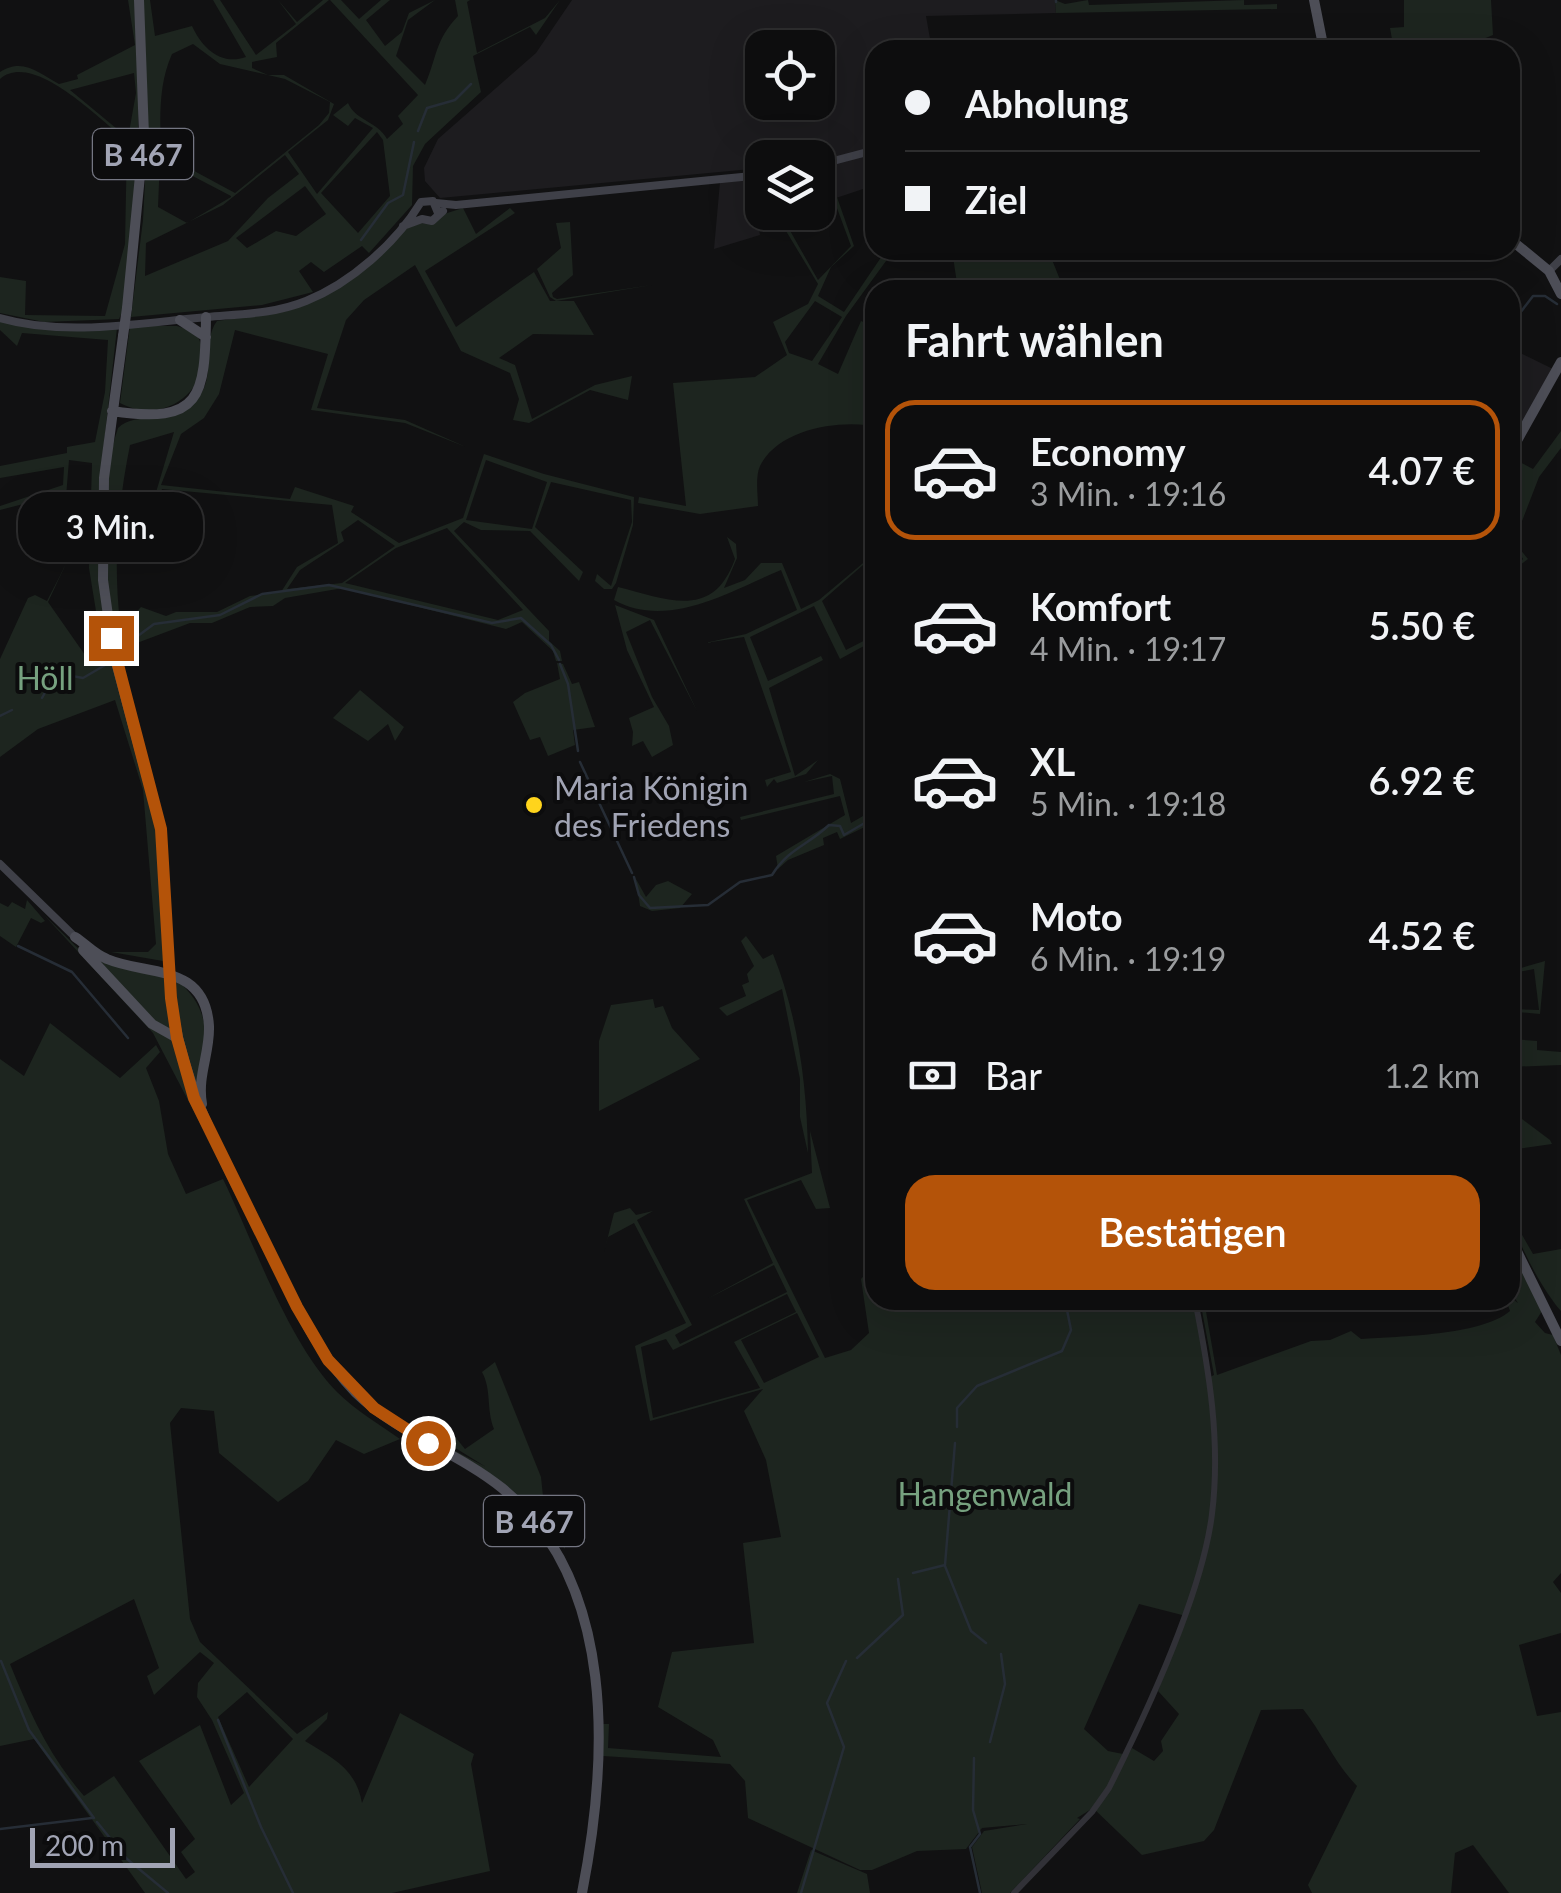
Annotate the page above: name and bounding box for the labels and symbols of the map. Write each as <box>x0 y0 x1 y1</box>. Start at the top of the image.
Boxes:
road number: B 467 <box>93 129 193 179</box>
callout: 3 Min. <box>18 493 204 563</box>
route end <box>89 616 134 661</box>
park label: Höll <box>16 658 74 697</box>
place label: Maria Königin des Friedens <box>554 768 748 844</box>
marker: Maria Königin des Friedens <box>523 794 545 816</box>
route start <box>406 1421 451 1466</box>
park label: Hangenwald <box>897 1474 1073 1513</box>
road number: B 467 <box>484 1496 584 1546</box>
scale bar <box>30 1823 175 1868</box>

